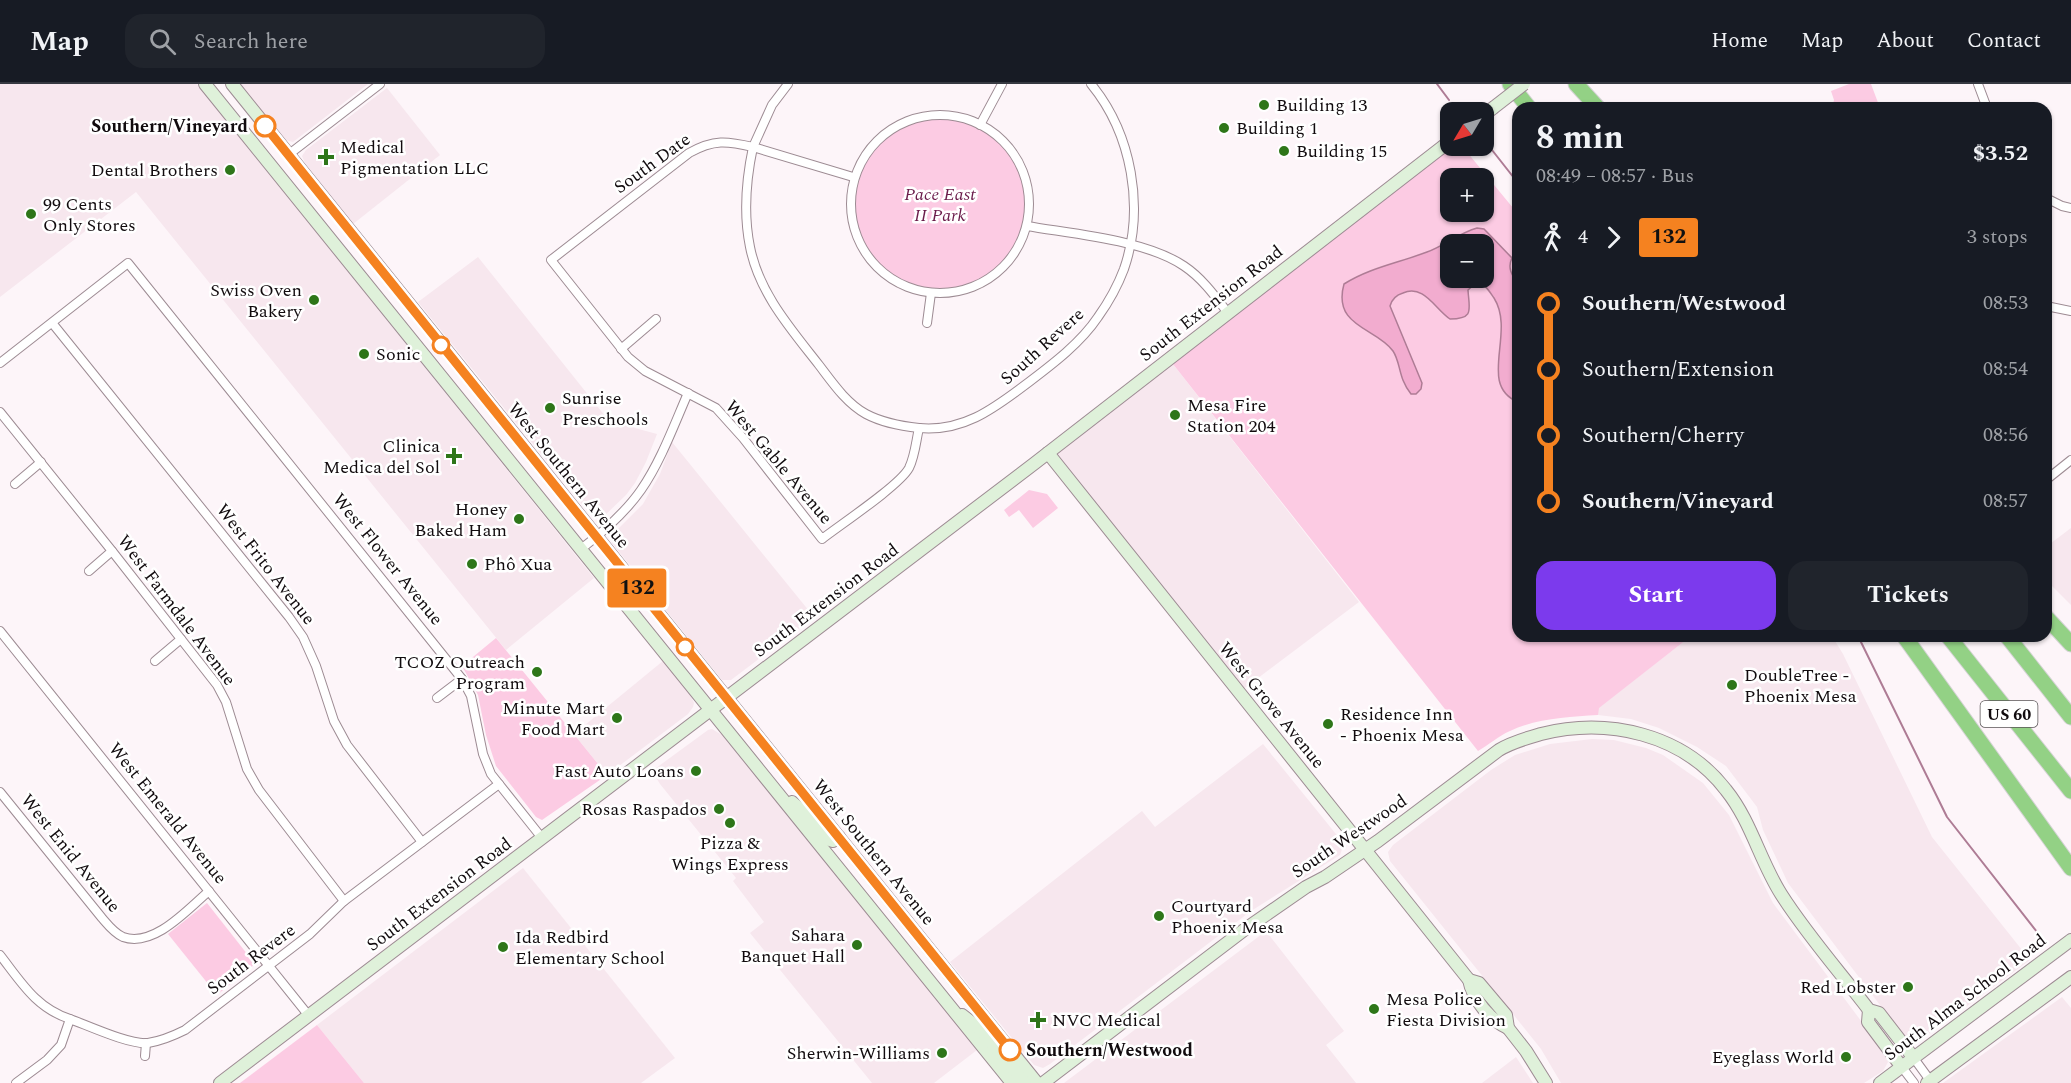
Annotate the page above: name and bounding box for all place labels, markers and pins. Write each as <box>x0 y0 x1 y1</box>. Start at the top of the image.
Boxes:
place label: Building 13 <box>1276 92 1367 119</box>
marker: Building 13 <box>1257 98 1271 112</box>
place label: Southern/Vineyard <box>91 113 248 140</box>
marker: Southern/Vineyard <box>254 115 276 137</box>
place label: Building 1 <box>1236 115 1318 142</box>
marker: Building 1 <box>1217 121 1231 135</box>
place label: Medical Pigmentation LLC <box>340 134 489 182</box>
place label: Building 15 <box>1296 138 1387 165</box>
marker: Building 15 <box>1277 144 1291 158</box>
marker: Medical Pigmentation LLC <box>317 148 335 166</box>
place label: Dental Brothers <box>91 157 218 184</box>
marker: Dental Brothers <box>223 163 237 177</box>
place label: 99 Cents Only Stores <box>43 191 136 239</box>
marker: 99 Cents Only Stores <box>24 207 38 221</box>
place label: Swiss Oven Bakery <box>210 277 303 325</box>
marker: Swiss Oven Bakery <box>307 293 321 307</box>
unlabelled marker <box>432 336 450 354</box>
place label: Sonic <box>376 341 420 368</box>
marker: Sonic <box>357 347 371 361</box>
place label: Sunrise Preschools <box>562 385 649 433</box>
place label: Mesa Fire Station 204 <box>1187 392 1276 440</box>
marker: Sunrise Preschools <box>543 401 557 415</box>
marker: Mesa Fire Station 204 <box>1168 408 1182 422</box>
place label: Clinica Medica del Sol <box>323 433 440 481</box>
marker: Clinica Medica del Sol <box>445 447 463 465</box>
place label: Honey Baked Ham <box>415 496 508 544</box>
marker: Honey Baked Ham <box>512 512 526 526</box>
place label: Phô Xua <box>484 551 552 578</box>
marker: Phô Xua <box>465 557 479 571</box>
unlabelled marker <box>676 638 694 656</box>
place label: TCOZ Outreach Program <box>394 649 525 697</box>
place label: DoubleTree - Phoenix Mesa <box>1744 662 1857 710</box>
marker: TCOZ Outreach Program <box>530 665 544 679</box>
marker: DoubleTree - Phoenix Mesa <box>1725 678 1739 692</box>
place label: Minute Mart Food Mart <box>502 695 605 743</box>
place label: Residence Inn - Phoenix Mesa <box>1340 701 1464 749</box>
marker: Minute Mart Food Mart <box>610 711 624 725</box>
marker: Residence Inn - Phoenix Mesa <box>1321 717 1335 731</box>
place label: Fast Auto Loans <box>554 758 684 785</box>
marker: Fast Auto Loans <box>689 764 703 778</box>
place label: Rosas Raspados <box>581 796 707 823</box>
marker: Rosas Raspados <box>712 802 726 816</box>
marker: Pizza & Wings Express <box>723 816 737 830</box>
place label: Pizza & Wings Express <box>671 830 789 878</box>
place label: Courtyard Phoenix Mesa <box>1171 893 1284 941</box>
marker: Courtyard Phoenix Mesa <box>1152 909 1166 923</box>
place label: Sahara Banquet Hall <box>740 922 845 970</box>
place label: Ida Redbird Elementary School <box>515 924 665 972</box>
marker: Sahara Banquet Hall <box>850 938 864 952</box>
marker: Ida Redbird Elementary School <box>496 940 510 954</box>
place label: Red Lobster <box>1800 974 1896 1001</box>
marker: Red Lobster <box>1901 980 1915 994</box>
place label: Mesa Police Fiesta Division <box>1386 986 1506 1034</box>
marker: Mesa Police Fiesta Division <box>1367 1002 1381 1016</box>
place label: NVC Medical <box>1052 1007 1161 1034</box>
marker: NVC Medical <box>1029 1011 1047 1029</box>
place label: Southern/Westwood <box>1026 1037 1193 1064</box>
marker: Southern/Westwood <box>999 1039 1021 1061</box>
place label: Sherwin-Williams <box>787 1040 930 1067</box>
place label: Eyeglass World <box>1712 1044 1834 1071</box>
marker: Sherwin-Williams <box>935 1046 949 1060</box>
marker: Eyeglass World <box>1839 1050 1853 1064</box>

